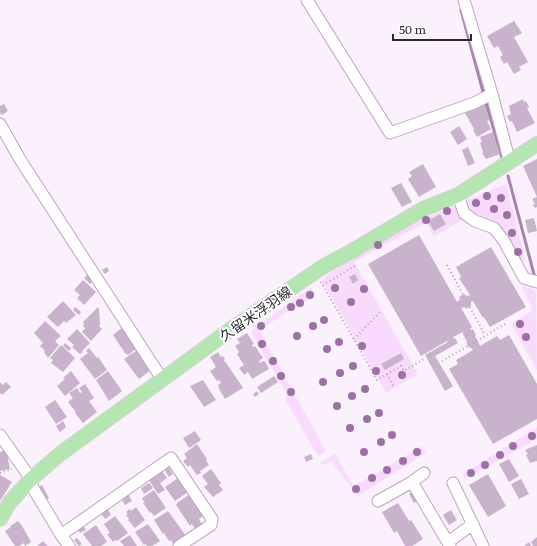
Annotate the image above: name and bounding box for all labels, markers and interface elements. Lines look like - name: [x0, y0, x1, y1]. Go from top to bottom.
- scale bar: [393, 16, 471, 42]
- text: 50 m: [399, 20, 426, 38]
- street label: 久留米浮羽線: [215, 281, 295, 345]

